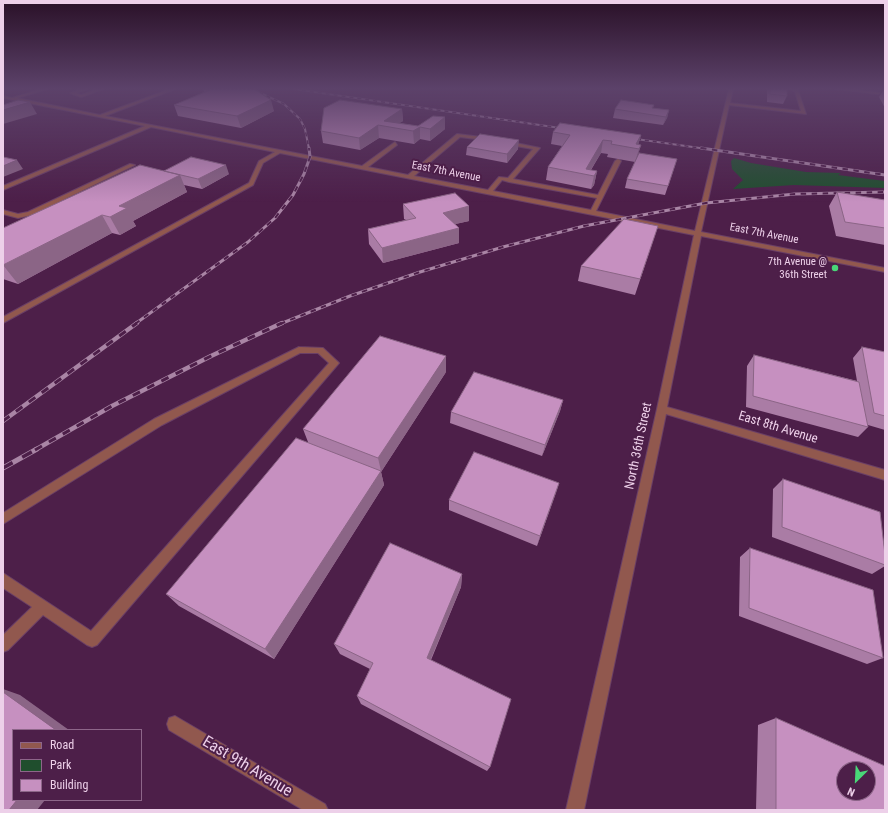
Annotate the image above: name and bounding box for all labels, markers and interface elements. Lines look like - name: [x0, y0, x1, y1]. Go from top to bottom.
- street label: East 7th Avenue: [411, 159, 481, 185]
- street label: East 7th Avenue: [729, 221, 799, 247]
- place label: 7th Avenue @ 36th Street: [768, 255, 827, 281]
- marker: 7th Avenue @ 36th Street: [830, 263, 840, 273]
- street label: North 36th Street: [622, 401, 656, 491]
- street label: East 8th Avenue: [736, 408, 820, 448]
- legend: [12, 729, 142, 801]
- street label: East 9th Avenue: [199, 733, 295, 801]
- text: Road: [50, 738, 74, 752]
- text: Park: [50, 758, 71, 772]
- north arrow: [836, 761, 876, 801]
- text: Building: [50, 778, 88, 792]
- text: N: [846, 784, 857, 799]

